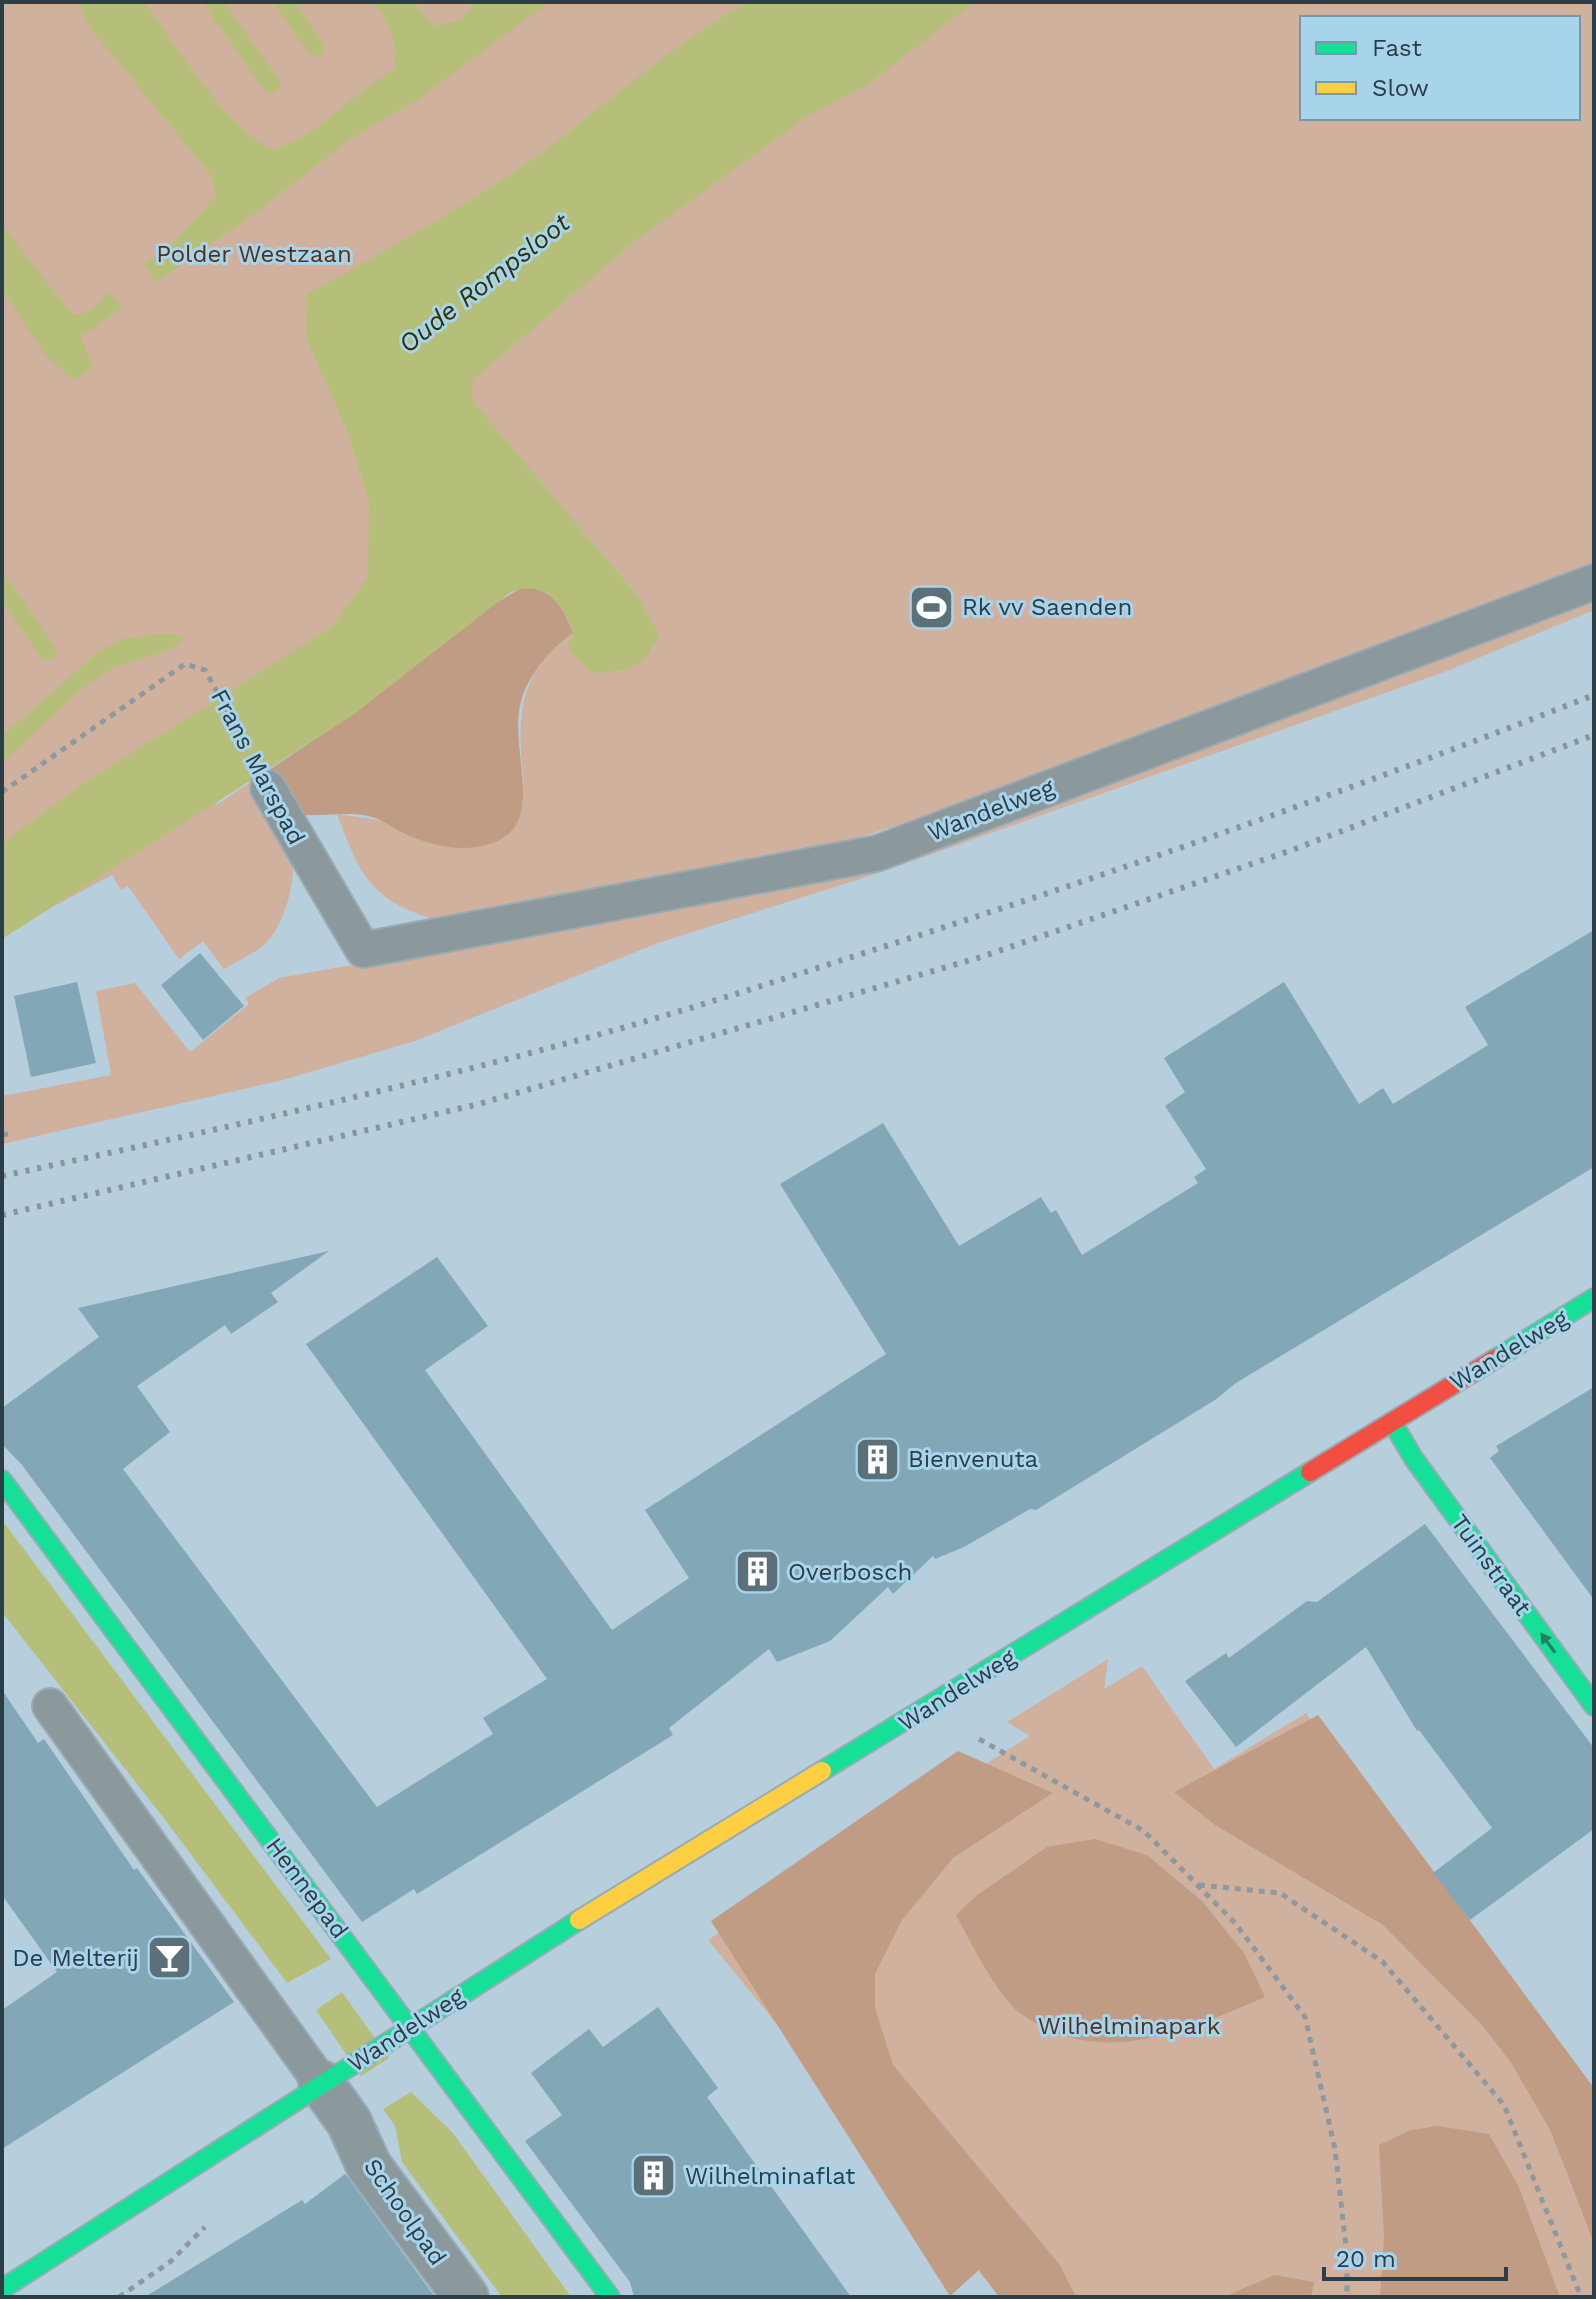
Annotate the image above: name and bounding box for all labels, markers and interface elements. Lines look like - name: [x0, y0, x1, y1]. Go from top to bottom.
- legend: [1300, 16, 1580, 120]
- text: Fast: [1372, 34, 1422, 62]
- text: Slow: [1372, 74, 1429, 102]
- water label: Oude Rompsloot: [393, 207, 576, 359]
- park label: Polder Westzaan: [156, 240, 352, 268]
- sports icon: Rk vv Saenden: [907, 583, 955, 631]
- place label: Rk vv Saenden: [962, 593, 1132, 621]
- street label: Frans Marspad: [205, 685, 311, 849]
- street label: Wandelweg: [924, 773, 1058, 847]
- street label: Wandelweg: [1445, 1304, 1573, 1396]
- building icon: Bienvenuta: [853, 1435, 901, 1483]
- place label: Bienvenuta: [908, 1445, 1038, 1473]
- street label: Tuinstraat: [1445, 1509, 1537, 1621]
- building icon: Overbosch: [733, 1548, 781, 1596]
- place label: Overbosch: [788, 1558, 912, 1586]
- one-way arrow: [1541, 1632, 1556, 1653]
- street label: Wandelweg: [893, 1643, 1021, 1737]
- street label: Hennepad: [260, 1832, 354, 1944]
- bar icon: De Melterij: [146, 1934, 194, 1982]
- place label: De Melterij: [12, 1944, 139, 1972]
- street label: Wandelweg: [343, 1982, 469, 2078]
- park label: Wilhelminapark: [1038, 2012, 1221, 2040]
- building icon: Wilhelminaflat: [630, 2152, 678, 2200]
- street label: Schoolpad: [358, 2153, 452, 2271]
- place label: Wilhelminaflat: [685, 2162, 855, 2190]
- scale bar: [1324, 2231, 1506, 2281]
- text: 20 m: [1336, 2245, 1396, 2273]

